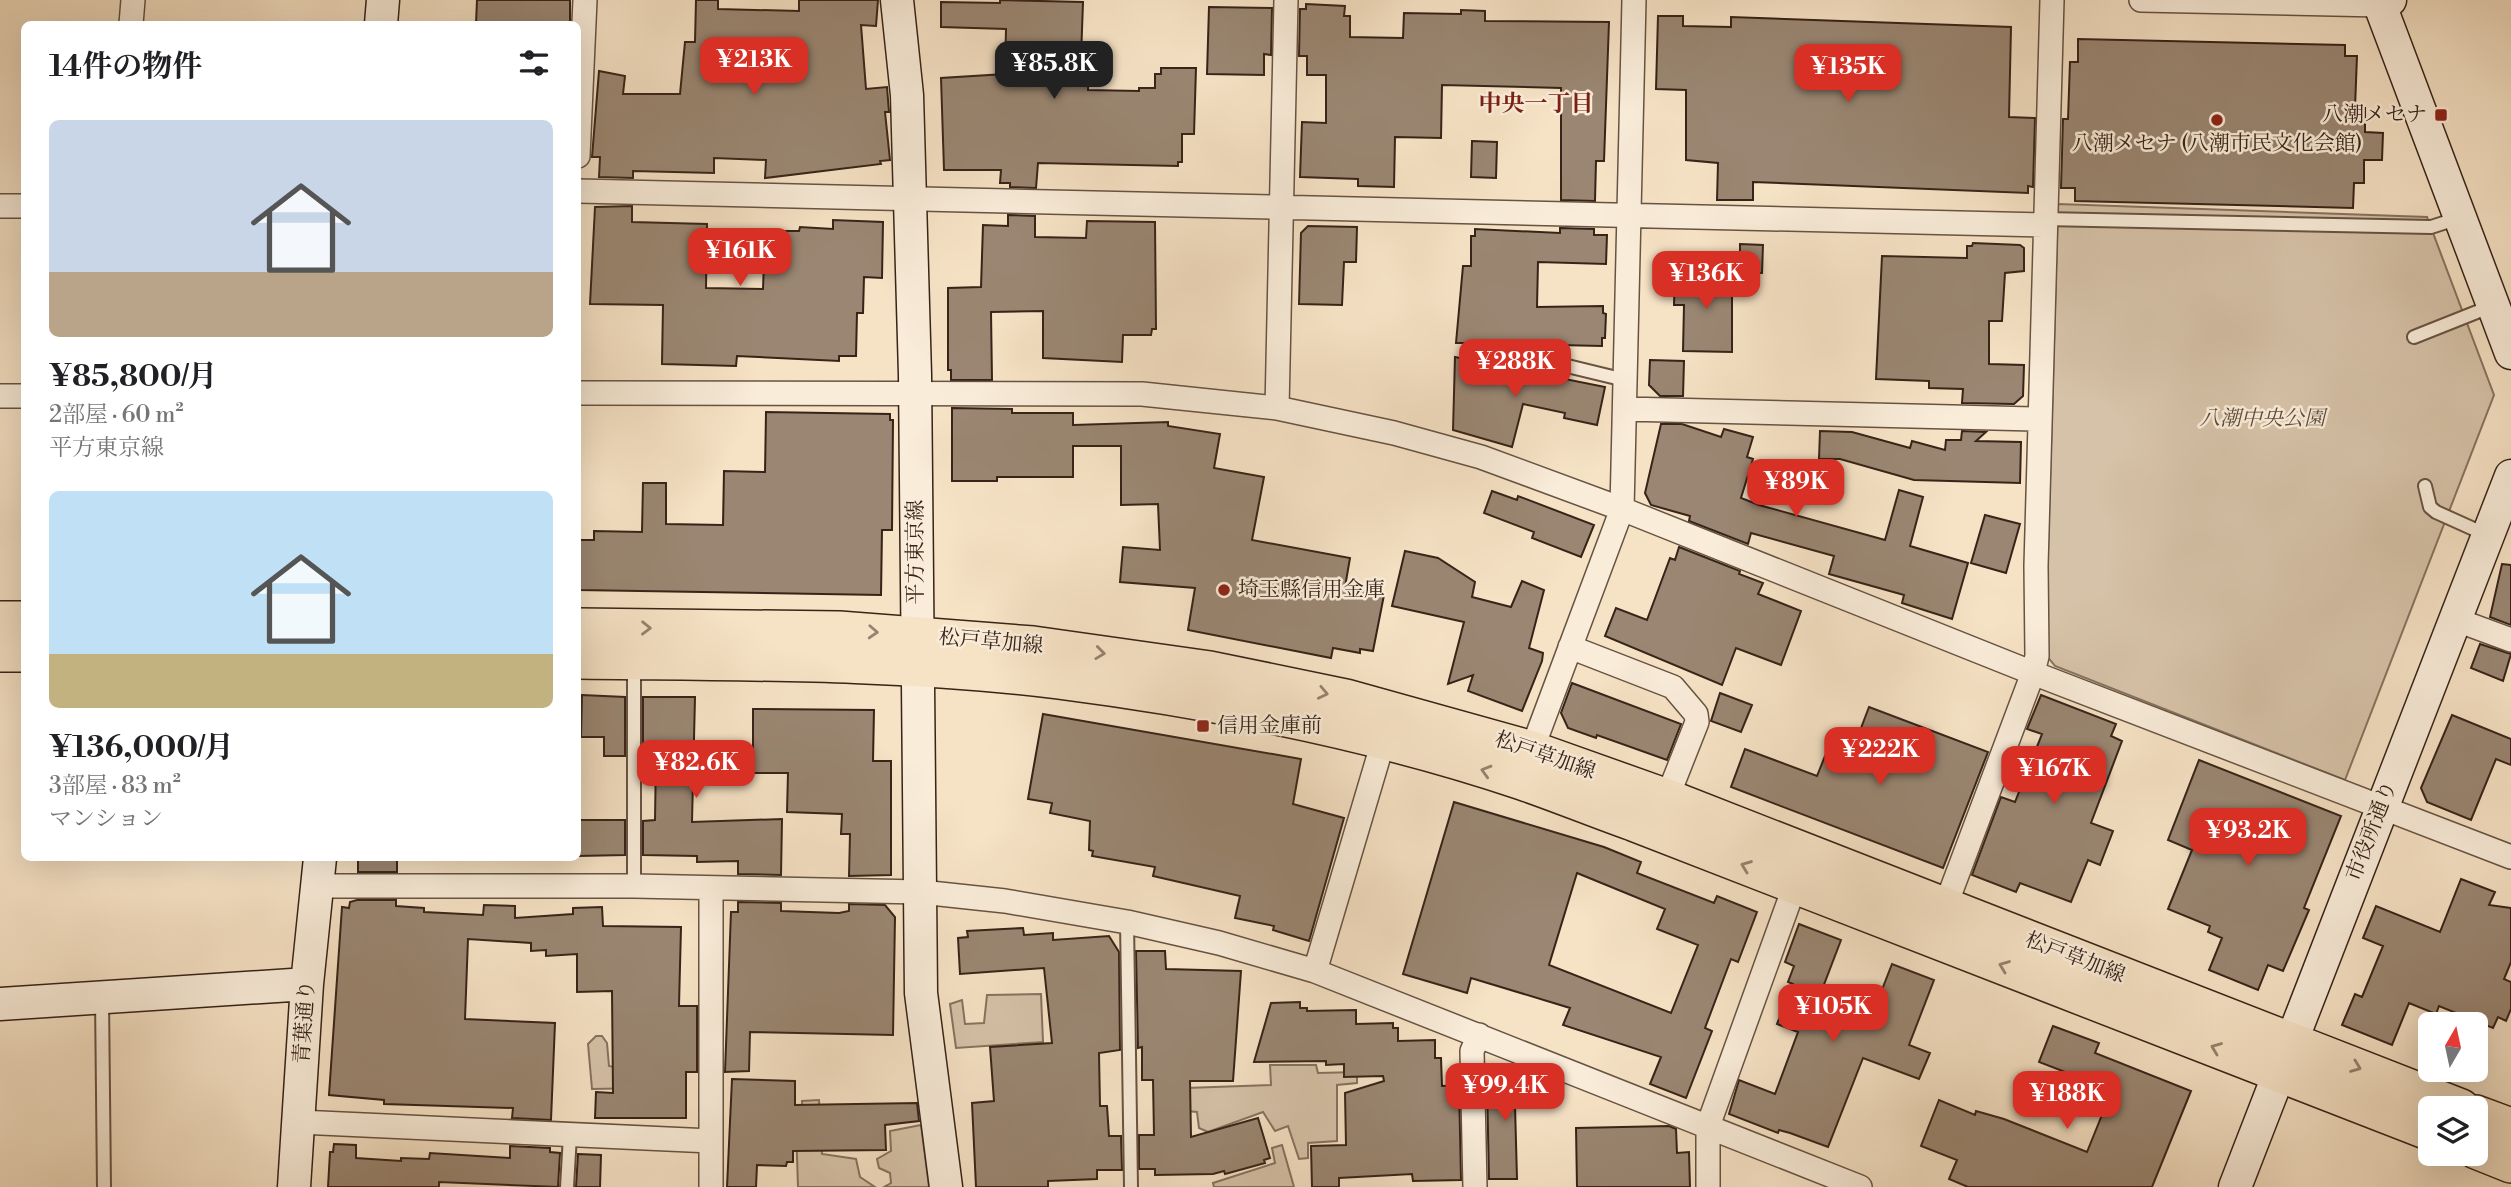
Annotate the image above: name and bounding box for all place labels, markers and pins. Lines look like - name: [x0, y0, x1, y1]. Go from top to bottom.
- pin: ¥213K: [705, 38, 803, 97]
- pin: ¥85.8K: [997, 42, 1111, 101]
- pin: ¥135K: [1799, 44, 1897, 104]
- place label: 八潮メセナ: [2322, 102, 2427, 128]
- marker: 八潮メセナ: [2433, 107, 2449, 123]
- marker: 八潮メセナ (八潮市民文化会館): [2209, 112, 2225, 128]
- place label: 八潮メセナ (八潮市民文化会館): [2072, 131, 2362, 157]
- pin: ¥161K: [691, 229, 789, 288]
- pin: ¥136K: [1657, 252, 1755, 311]
- pin: ¥288K: [1466, 340, 1564, 399]
- pin: ¥89K: [1755, 460, 1837, 519]
- place label: 埼玉縣信用金庫: [1238, 577, 1385, 603]
- marker: 埼玉縣信用金庫: [1216, 582, 1232, 598]
- place label: 信用金庫前: [1217, 713, 1322, 739]
- marker: 信用金庫前: [1195, 718, 1211, 734]
- pin: ¥222K: [1831, 728, 1929, 787]
- pin: ¥82.6K: [639, 740, 753, 800]
- pin: ¥167K: [2005, 746, 2103, 806]
- pin: ¥93.2K: [2191, 808, 2305, 868]
- pin: ¥105K: [1784, 984, 1882, 1044]
- pin: ¥99.4K: [1448, 1064, 1562, 1123]
- pin: ¥188K: [2018, 1072, 2116, 1131]

